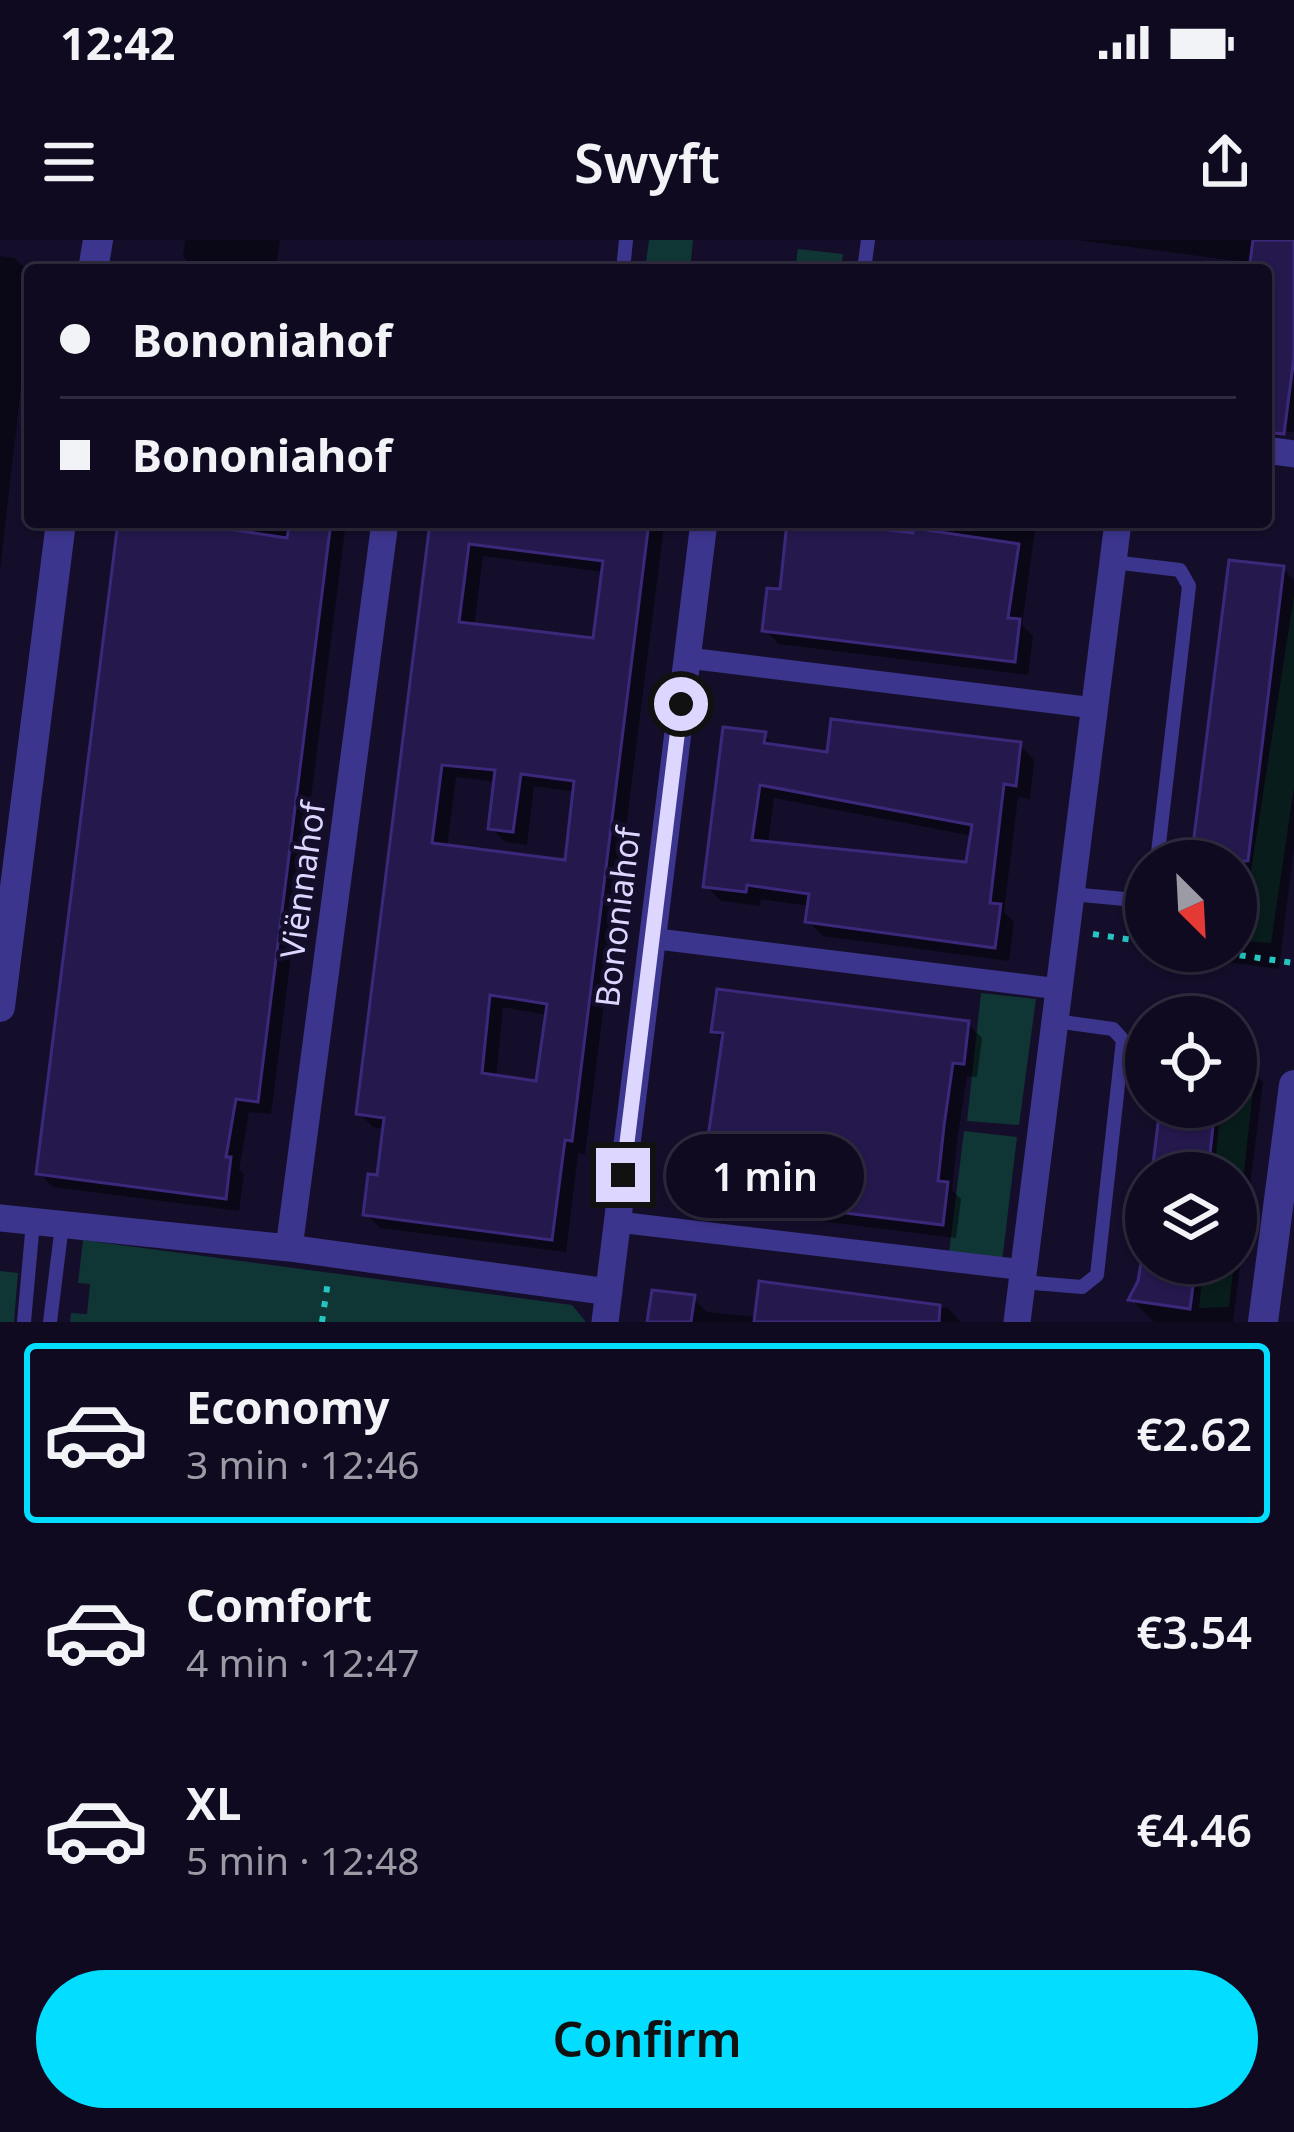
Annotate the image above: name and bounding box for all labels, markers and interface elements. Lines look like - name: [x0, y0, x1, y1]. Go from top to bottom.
- text: 12:42: [60, 12, 176, 73]
- text: Swyft: [574, 125, 720, 199]
- icon: menu: [36, 129, 102, 195]
- icon: share: [1192, 129, 1258, 195]
- text: Bononiahof: [132, 309, 392, 370]
- text: Bononiahof: [132, 424, 392, 485]
- route start: [654, 677, 708, 731]
- street label: Viënnahof: [269, 797, 335, 961]
- street label: Bononiahof: [584, 823, 651, 1010]
- north arrow: [1125, 840, 1257, 972]
- map controls: [1125, 840, 1257, 1284]
- button: locate: [1125, 996, 1257, 1128]
- callout: 1 min: [665, 1133, 863, 1217]
- route end: [596, 1148, 650, 1202]
- text: 1 min: [712, 1149, 818, 1202]
- button: layers: [1125, 1152, 1257, 1284]
- text: Economy: [186, 1376, 390, 1437]
- icon: car: [42, 1379, 150, 1487]
- text: €2.62: [1137, 1403, 1252, 1464]
- text: 3 min · 12:46: [186, 1437, 420, 1490]
- text: Comfort: [186, 1574, 372, 1635]
- icon: car: [42, 1577, 150, 1685]
- text: €3.54: [1137, 1601, 1252, 1662]
- text: 4 min · 12:47: [186, 1635, 420, 1688]
- text: XL: [186, 1772, 241, 1833]
- icon: car: [42, 1775, 150, 1883]
- text: €4.46: [1137, 1799, 1252, 1860]
- text: 5 min · 12:48: [186, 1833, 420, 1886]
- button: Confirm: [36, 1970, 1258, 2108]

